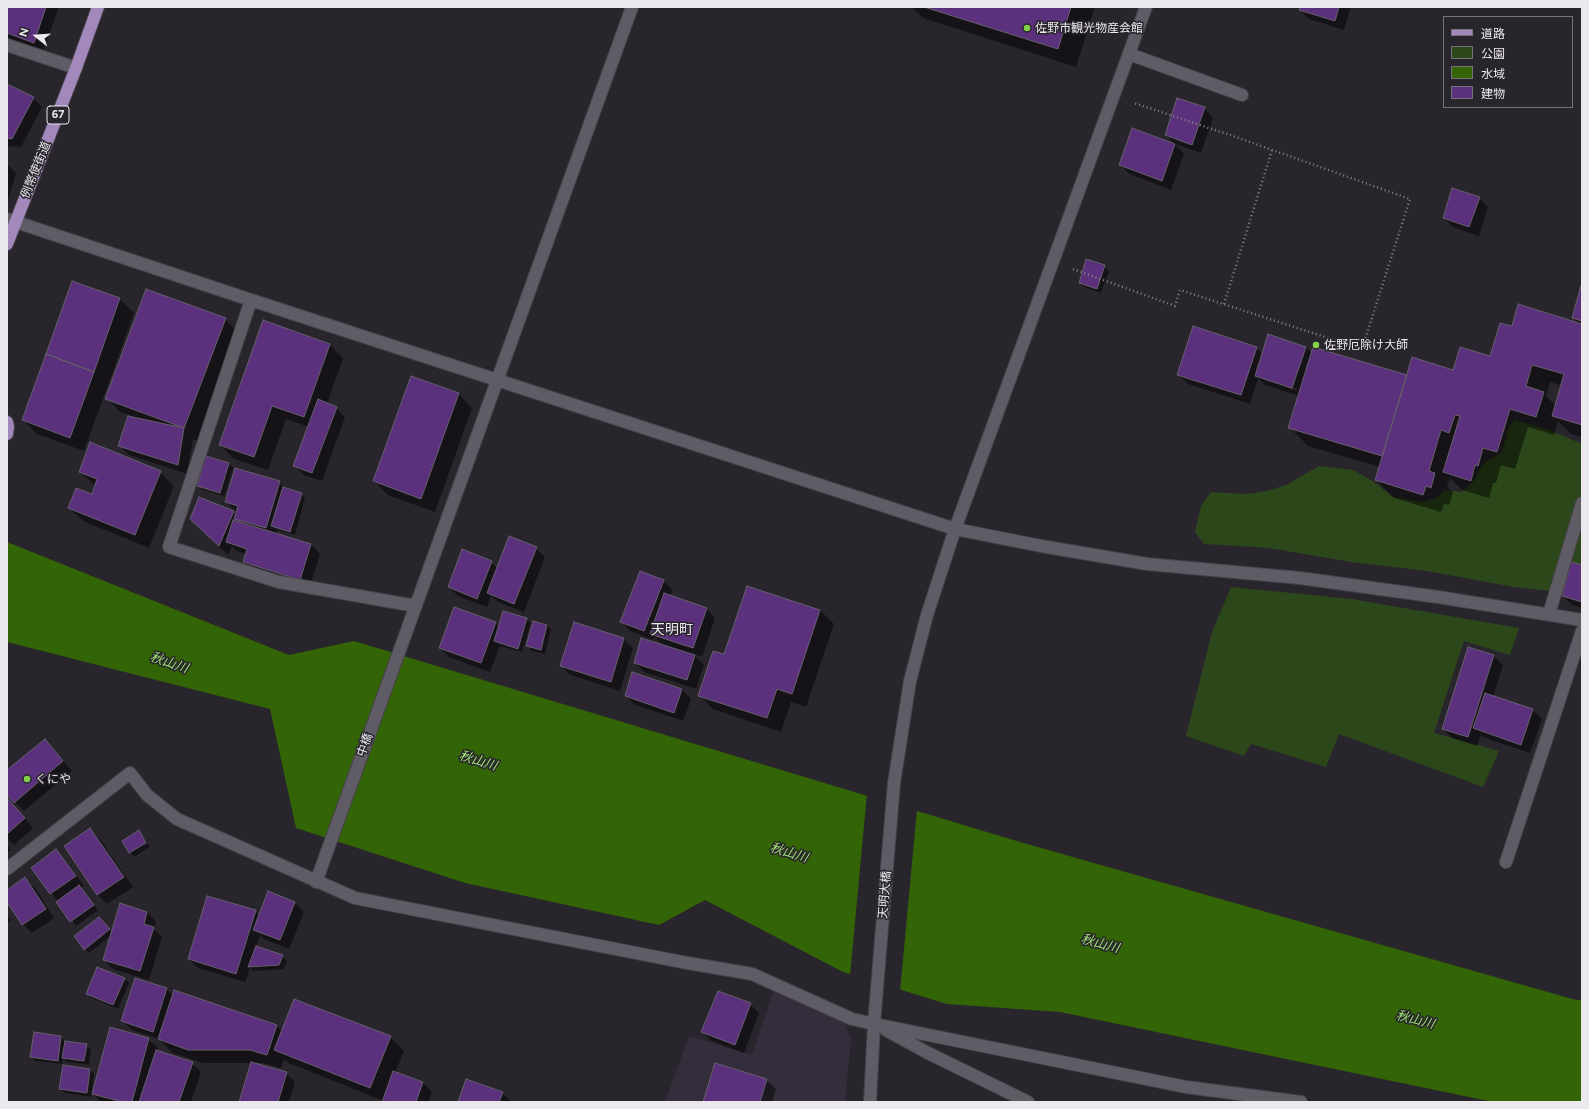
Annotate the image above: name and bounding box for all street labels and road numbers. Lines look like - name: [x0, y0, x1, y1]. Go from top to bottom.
- road number: 67: [47, 106, 69, 124]
- street label: 例幣使街道: [18, 139, 54, 201]
- street label: 中橋: [354, 731, 376, 759]
- street label: 天明大橋: [876, 870, 894, 920]

